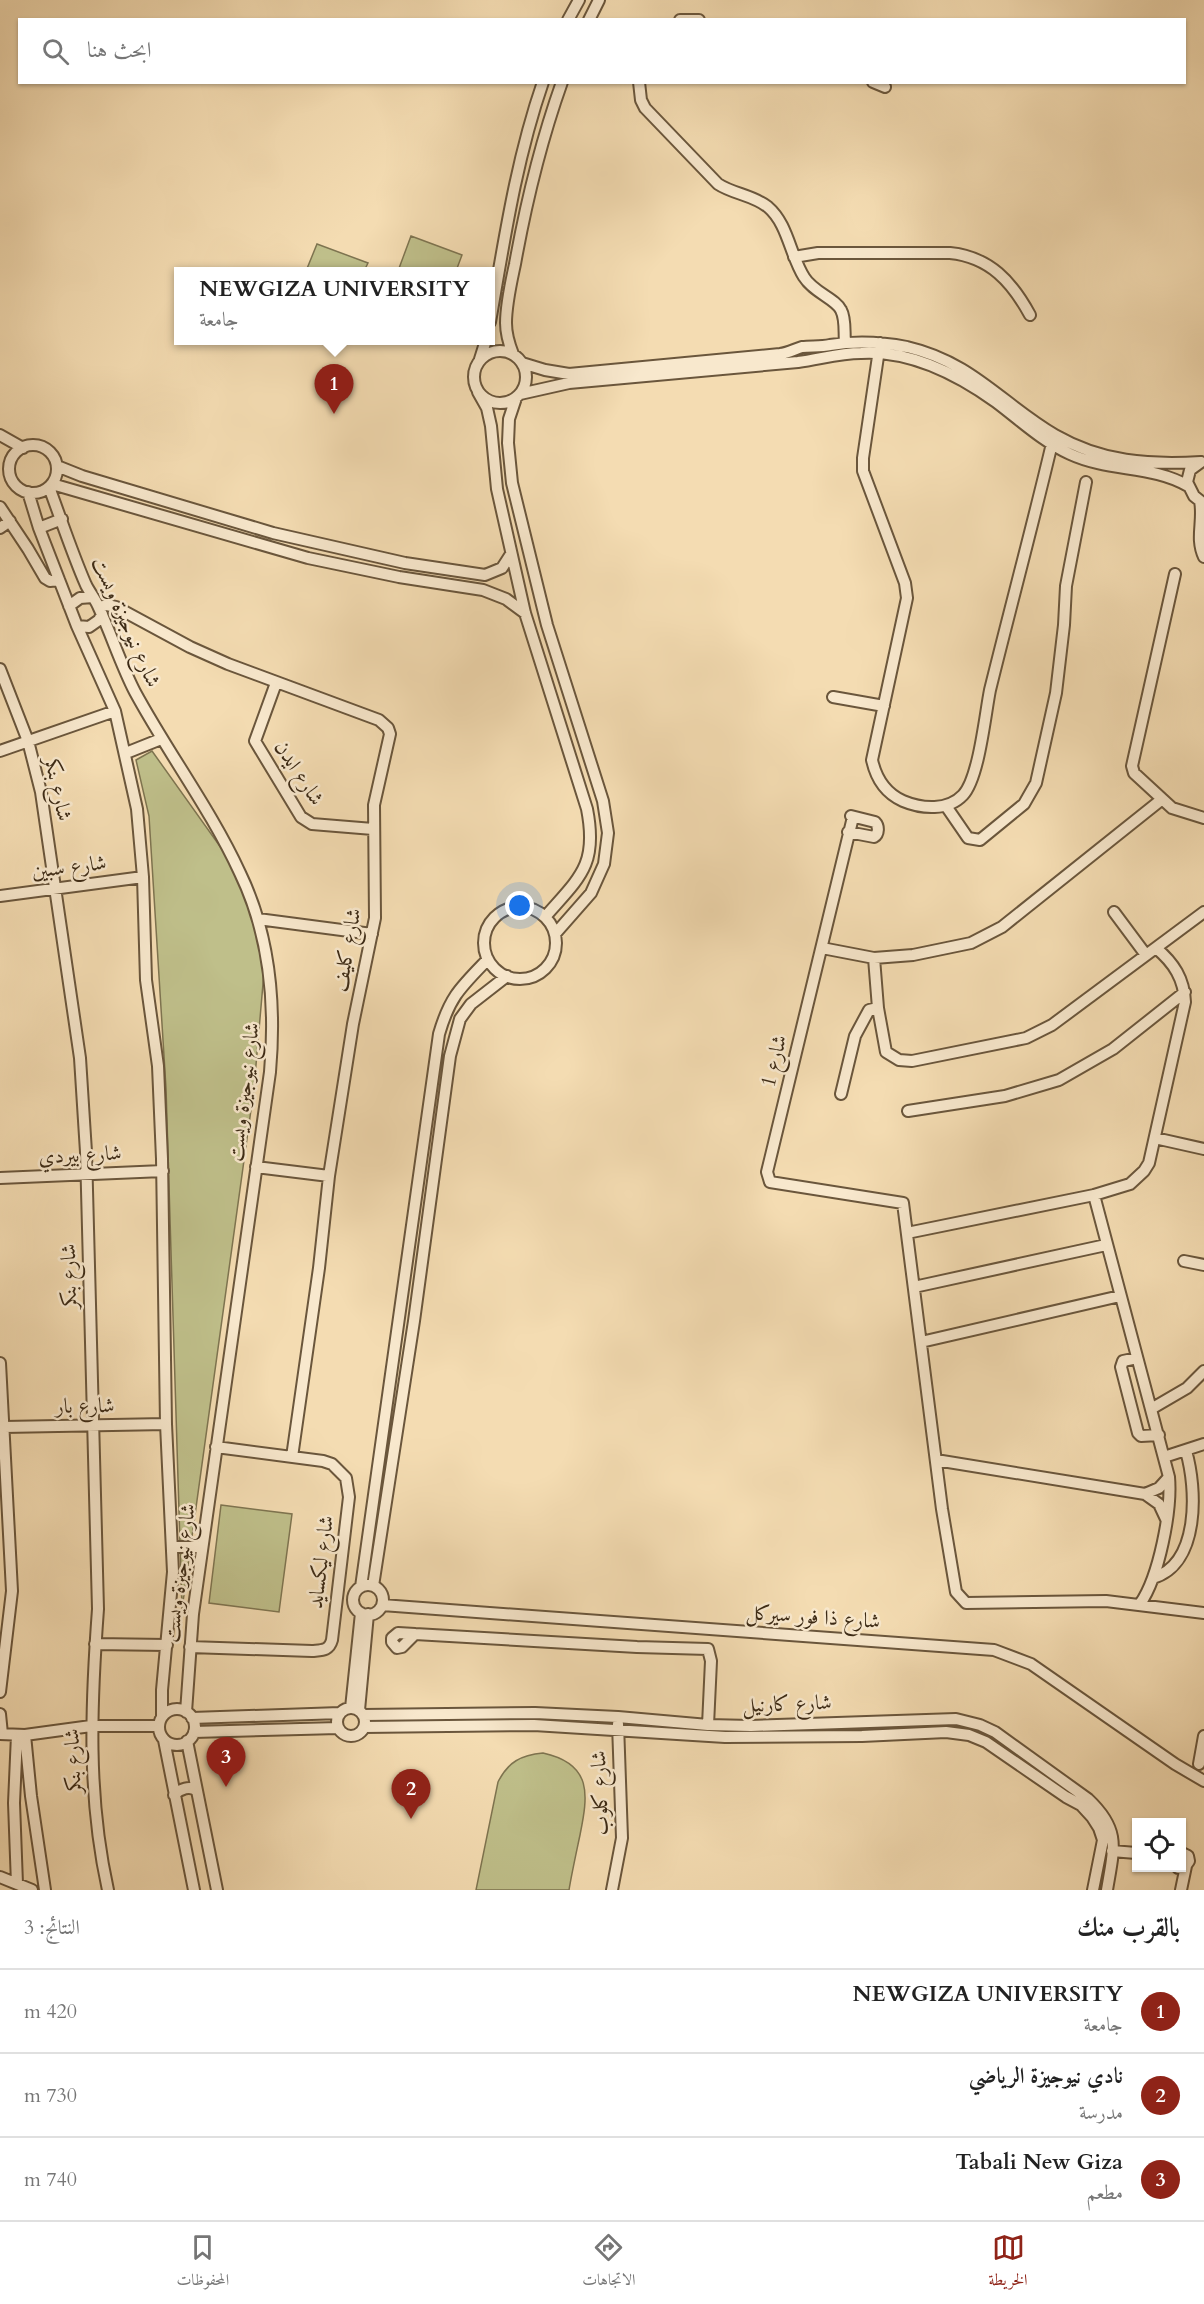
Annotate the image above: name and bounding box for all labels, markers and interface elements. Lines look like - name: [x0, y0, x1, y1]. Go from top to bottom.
- search box: [18, 18, 1186, 84]
- icon: search: [39, 35, 72, 68]
- text: ابحث هنا: [87, 35, 152, 65]
- popup: [174, 267, 495, 345]
- text: NEWGIZA UNIVERSITY: [199, 274, 470, 304]
- text: جامعة: [199, 306, 239, 333]
- pin: 1: [314, 364, 354, 414]
- street label: شارع نيوجيزة ويست: [82, 552, 168, 693]
- street label: شارع ايدن: [265, 735, 331, 813]
- street label: شارع بنكر: [34, 752, 79, 824]
- street label: شارع سبين: [30, 848, 108, 889]
- your location: [505, 891, 534, 920]
- street label: شارع كليف: [325, 906, 372, 995]
- street label: شارع نيوجيزة ويست: [221, 1021, 270, 1164]
- street label: شارع 1: [754, 1032, 797, 1091]
- street label: شارع بيردي: [38, 1138, 122, 1175]
- street label: شارع بنكر: [54, 1243, 87, 1311]
- street label: شارع بار: [53, 1391, 115, 1424]
- street label: شارع نيوجيزة ويست: [157, 1502, 206, 1645]
- street label: شارع ليكسايد: [301, 1514, 344, 1611]
- street label: شارع ذا فور سيركل: [745, 1598, 881, 1639]
- street label: شارع كارنيل: [742, 1688, 832, 1723]
- street label: شارع بنكر: [57, 1728, 92, 1796]
- pin: 3: [206, 1738, 246, 1787]
- street label: شارع كلوب: [584, 1750, 619, 1836]
- pin: 2: [392, 1770, 430, 1819]
- map controls: [1132, 1818, 1186, 1872]
- button: locate: [1132, 1818, 1186, 1872]
- text: بالقرب منك: [1077, 1910, 1180, 1945]
- text: النتائج: 3: [24, 1914, 80, 1941]
- text: NEWGIZA UNIVERSITY: [852, 1979, 1123, 2009]
- text: 420 m: [24, 1998, 77, 2025]
- text: 1: [1155, 1998, 1166, 2025]
- text: جامعة: [1084, 2011, 1123, 2038]
- text: نادي نيوجيزة الرياضي: [969, 2061, 1123, 2091]
- text: 730 m: [24, 2082, 77, 2109]
- text: 2: [1155, 2082, 1166, 2109]
- text: مدرسة: [1079, 2099, 1123, 2126]
- text: Tabali New Giza: [955, 2147, 1123, 2177]
- text: 740 m: [24, 2166, 77, 2193]
- text: 3: [1155, 2166, 1166, 2193]
- text: مطعم: [1086, 2179, 1123, 2206]
- tab: المحفوظات: [177, 2231, 229, 2295]
- tab: الاتجاهات: [582, 2231, 636, 2295]
- tab: الخريطة: [989, 2231, 1028, 2295]

